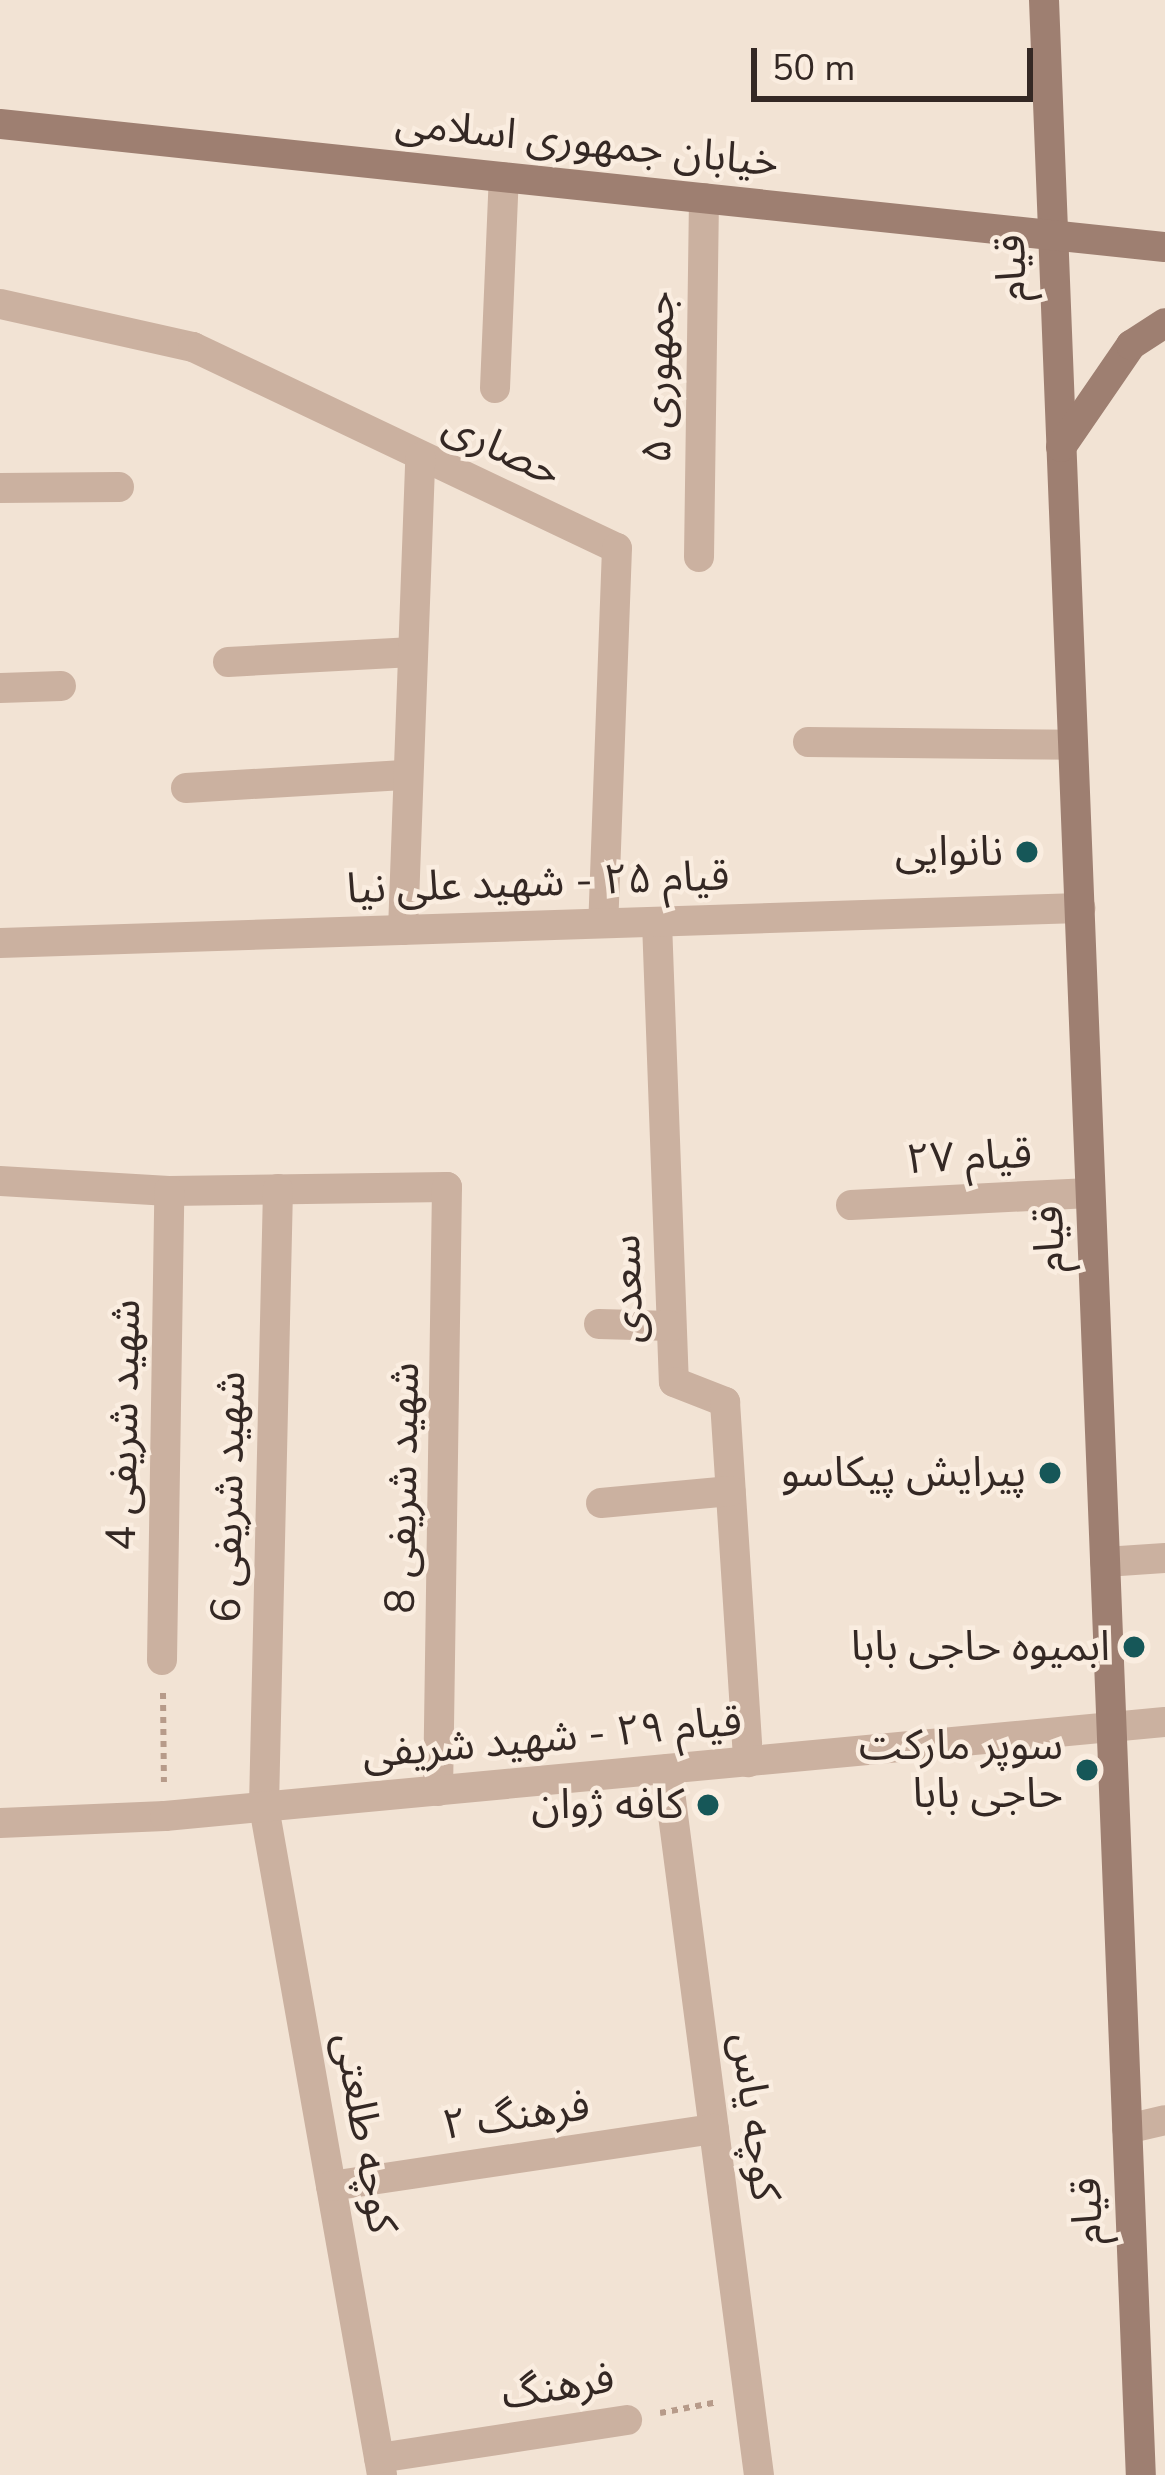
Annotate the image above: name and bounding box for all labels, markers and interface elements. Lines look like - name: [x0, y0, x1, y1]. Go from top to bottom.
- scale bar: [757, 24, 1039, 98]
- text: 50 m: [772, 44, 855, 93]
- street label: خیابان جمهوری اسلامی: [393, 98, 781, 188]
- street label: قیام: [986, 234, 1038, 302]
- street label: جمهوری ۵: [632, 290, 686, 464]
- street label: حصاری: [435, 400, 569, 498]
- place label: نانوایی: [895, 827, 1003, 877]
- marker: نانوایی: [1014, 839, 1040, 865]
- street label: قیام ۲۵ - شهید علی نیا: [346, 851, 730, 915]
- street label: قیام ۲۷: [905, 1129, 1033, 1185]
- street label: قیام: [1024, 1205, 1076, 1273]
- street label: سعدی: [601, 1234, 655, 1344]
- street label: شهید شریفی 4: [97, 1299, 151, 1551]
- street label: شهید شریفی 8: [376, 1362, 430, 1614]
- street label: شهید شریفی 6: [202, 1371, 256, 1623]
- place label: پیرایش پیکاسو: [781, 1448, 1026, 1498]
- marker: پیرایش پیکاسو: [1037, 1460, 1063, 1486]
- place label: ابمیوه حاجی بابا: [851, 1622, 1110, 1672]
- marker: ابمیوه حاجی بابا: [1121, 1634, 1147, 1660]
- street label: قیام ۲۹ - شهید شریفی: [360, 1696, 744, 1780]
- place label: سوپر مارکت حاجی بابا: [859, 1721, 1063, 1820]
- marker: سوپر مارکت حاجی بابا: [1074, 1757, 1100, 1783]
- place label: کافه ژوان: [532, 1780, 684, 1830]
- marker: کافه ژوان: [695, 1792, 721, 1818]
- street label: کوچه طلعتی: [323, 2029, 407, 2237]
- street label: کوچه یاس: [720, 2030, 790, 2204]
- street label: فرهنگ ۲: [439, 2081, 593, 2151]
- street label: قیام: [1062, 2177, 1114, 2245]
- street label: فرهنگ: [498, 2353, 618, 2421]

